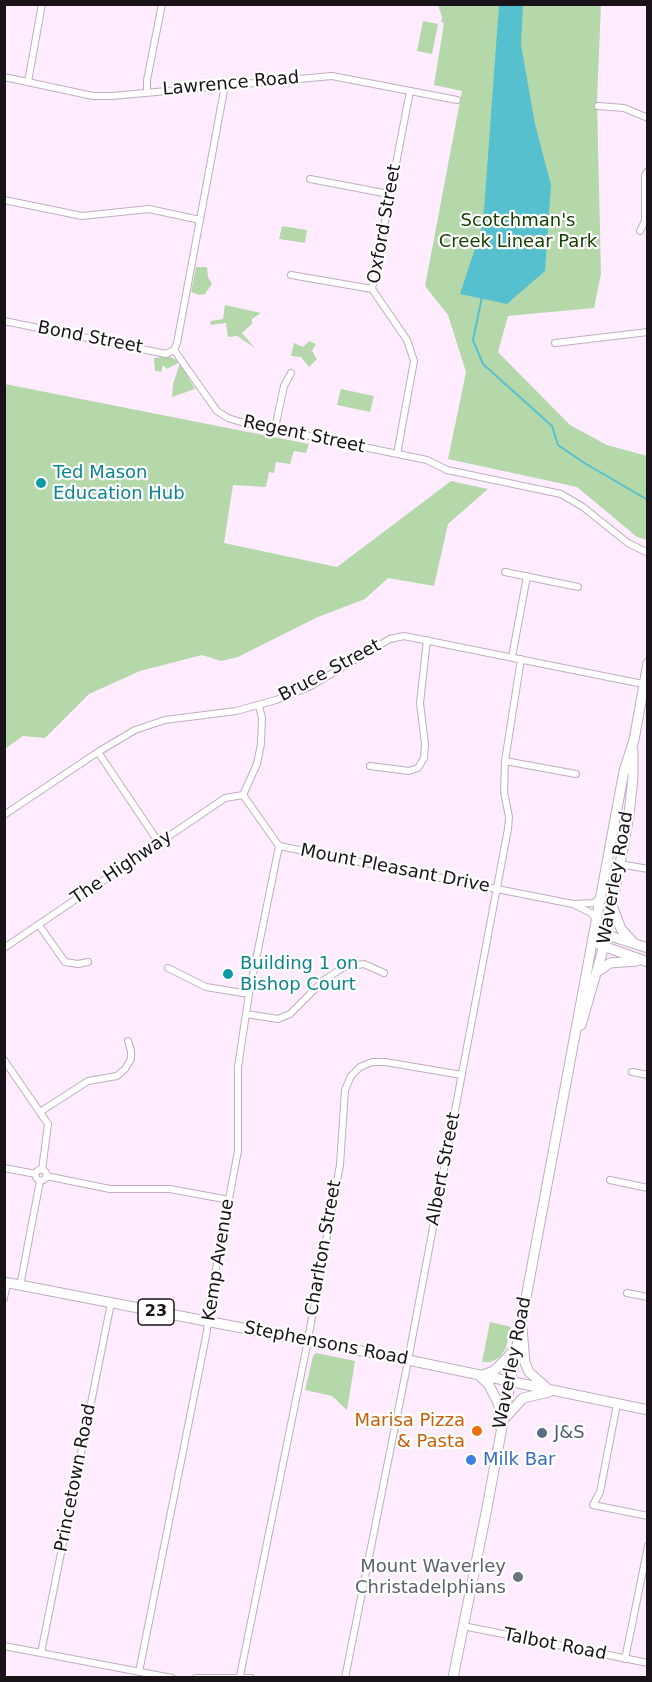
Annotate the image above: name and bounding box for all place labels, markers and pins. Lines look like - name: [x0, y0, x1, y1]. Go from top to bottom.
- place label: Ted Mason Education Hub: [53, 462, 185, 504]
- marker: Ted Mason Education Hub: [34, 476, 48, 490]
- place label: Building 1 on Bishop Court: [240, 953, 358, 996]
- marker: Building 1 on Bishop Court: [221, 967, 235, 981]
- place label: Marisa Pizza & Pasta: [355, 1410, 465, 1452]
- place label: J&S: [554, 1422, 585, 1444]
- marker: Marisa Pizza & Pasta: [470, 1424, 484, 1438]
- marker: J&S: [535, 1426, 549, 1440]
- place label: Milk Bar: [483, 1449, 555, 1471]
- marker: Milk Bar: [464, 1453, 478, 1467]
- place label: Mount Waverley Christadelphians: [355, 1556, 506, 1598]
- marker: Mount Waverley Christadelphians: [511, 1570, 525, 1584]

